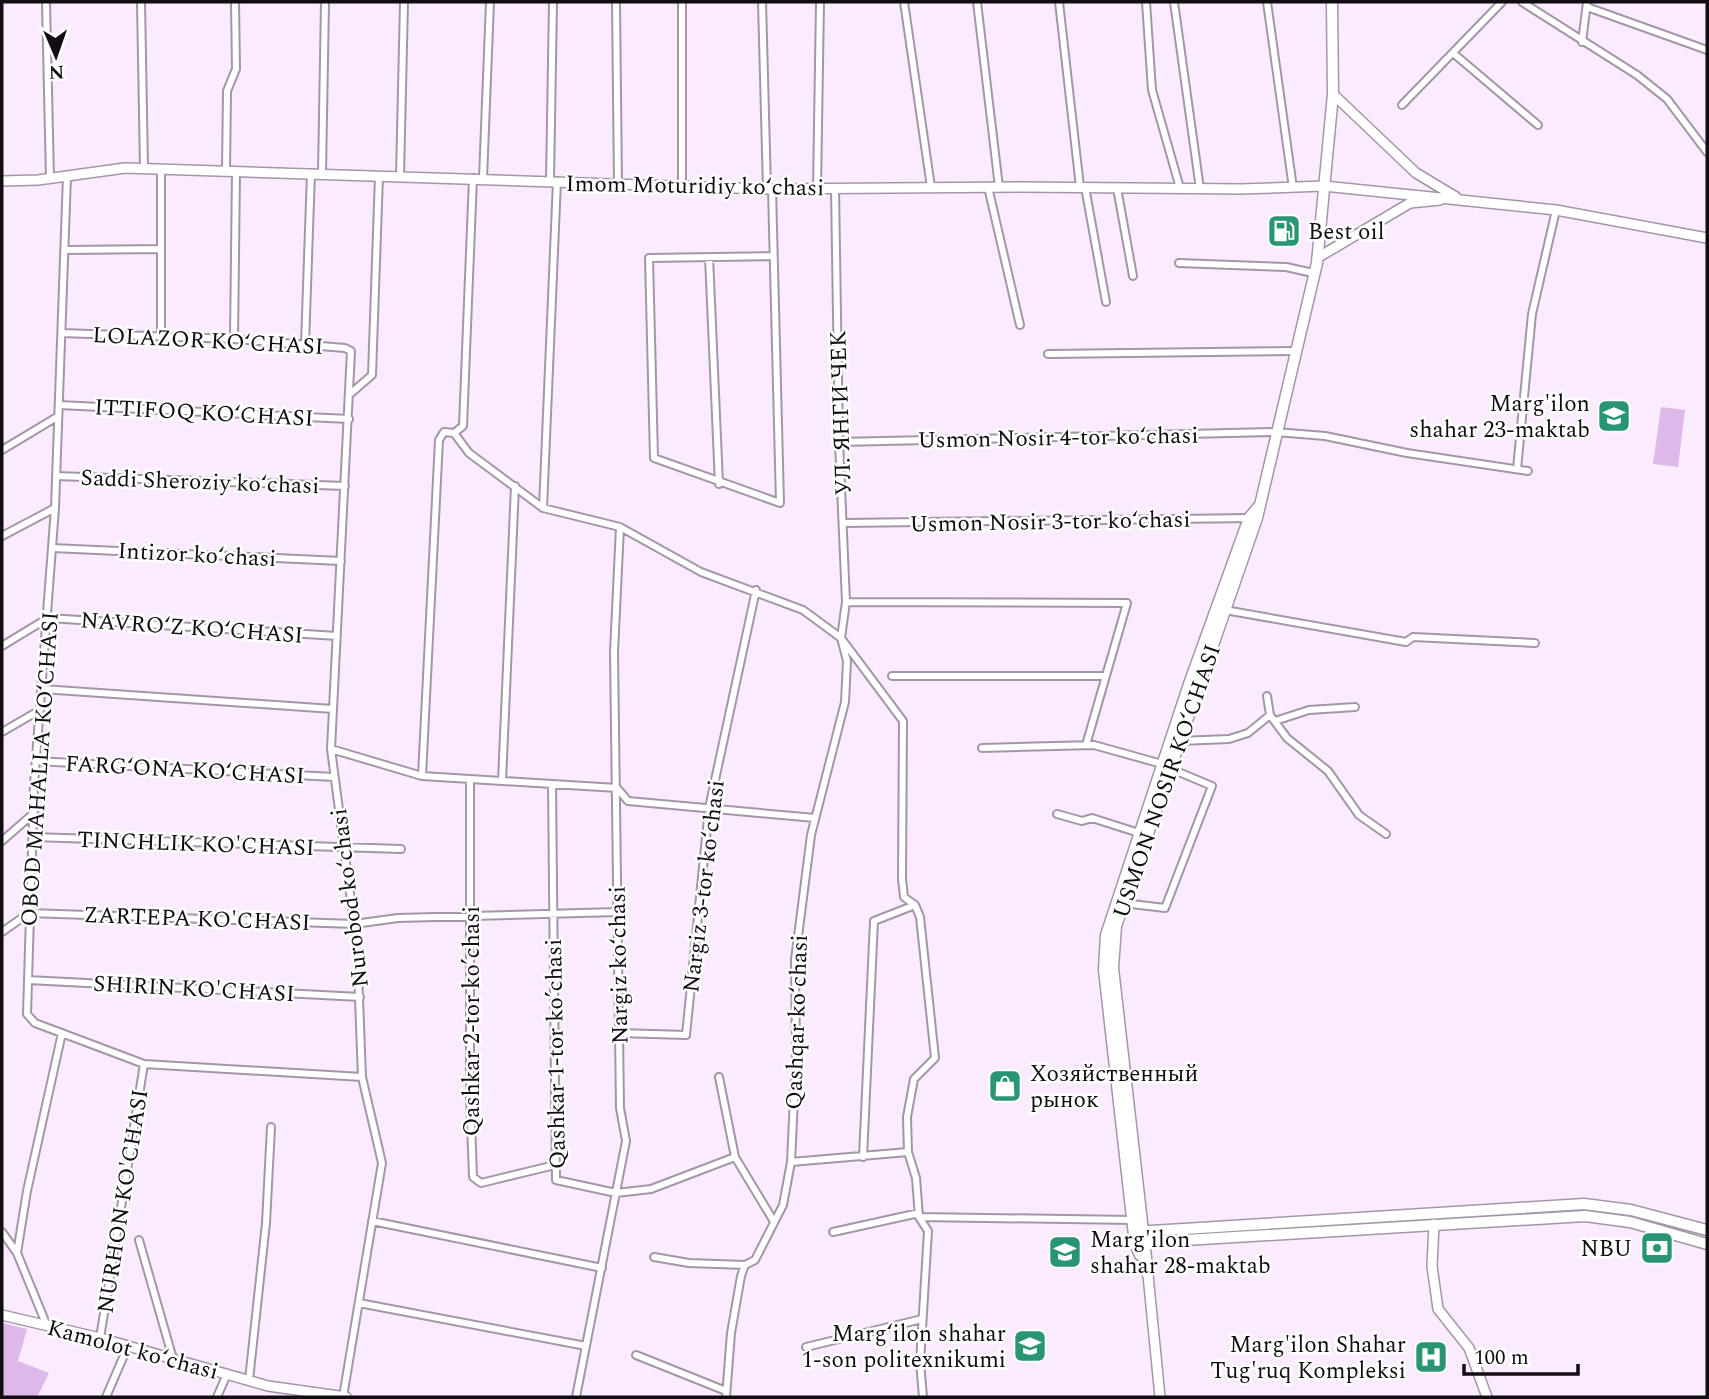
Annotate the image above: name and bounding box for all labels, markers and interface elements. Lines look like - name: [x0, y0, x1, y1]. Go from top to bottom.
- north arrow: [21, 21, 91, 91]
- text: N: [48, 57, 65, 86]
- street label: Imom Moturidiy koʻchasi: [565, 167, 825, 206]
- fuel station icon: Best oil: [1265, 212, 1303, 250]
- place label: Best oil: [1308, 215, 1384, 250]
- street label: LOLAZOR KO‘CHASI: [91, 318, 324, 365]
- street label: УЛ. ЯНГИ ЧЕК: [821, 329, 862, 496]
- place label: Marg'ilon shahar 23-maktab: [1409, 387, 1590, 448]
- street label: ITTIFOQ KO‘CHASI: [93, 390, 315, 437]
- school or university icon: Marg'ilon shahar 23-maktab: [1595, 397, 1633, 435]
- street label: Usmon Nosir 4-tor koʻchasi: [917, 419, 1199, 458]
- street label: Saddi Sheroziy koʻchasi: [80, 461, 320, 504]
- street label: Usmon Nosir 3-tor koʻchasi: [909, 503, 1191, 542]
- street label: Intizor koʻchasi: [117, 534, 277, 577]
- street label: NAVRO‘Z KO‘CHASI: [79, 603, 304, 654]
- street label: OBOD MAHALLA KO‘CHASI: [12, 610, 69, 928]
- street label: USMON NOSIR KO‘CHASI: [1104, 640, 1231, 923]
- street label: FARG‘ONA KO‘CHASI: [64, 747, 306, 794]
- street label: Nargiz 3-tor koʻchasi: [674, 778, 735, 994]
- street label: Nurobod koʻchasi: [322, 806, 379, 989]
- street label: TINCHLIK KO'CHASI: [77, 823, 315, 866]
- street label: Nargiz koʻchasi: [601, 886, 638, 1044]
- street label: ZARTEPA KO'CHASI: [83, 898, 311, 941]
- street label: Qashkar 2-tor koʼchasi: [455, 906, 490, 1136]
- street label: Qashqar koʻchasi: [777, 934, 818, 1110]
- street label: Qashkar 1-tor koʼchasi: [537, 938, 576, 1170]
- street label: SHIRIN KO'CHASI: [92, 967, 296, 1012]
- place label: Хозяйственный рынок: [1030, 1057, 1198, 1118]
- shop icon: Хозяйственный рынок: [986, 1067, 1024, 1105]
- street label: NURHON KO'CHASI: [88, 1087, 159, 1316]
- place label: Marg'ilon shahar 28-maktab: [1090, 1223, 1271, 1284]
- bank icon: NBU: [1638, 1229, 1676, 1267]
- place label: NBU: [1581, 1232, 1632, 1267]
- school or university icon: Marg'ilon shahar 28-maktab: [1046, 1233, 1084, 1271]
- street label: Kamolot koʻchasi: [43, 1311, 222, 1390]
- place label: Margʻilon shahar 1-son politexnikumi: [802, 1317, 1006, 1378]
- school or university icon: Margʻilon shahar 1-son politexnikumi: [1011, 1327, 1049, 1365]
- place label: Marg'ilon Shahar Tug'ruq Kompleksi: [1210, 1328, 1406, 1389]
- scale bar: [1464, 1332, 1578, 1376]
- hospital icon: Marg'ilon Shahar Tug'ruq Kompleksi: [1412, 1338, 1450, 1376]
- text: 100 m: [1474, 1342, 1529, 1374]

